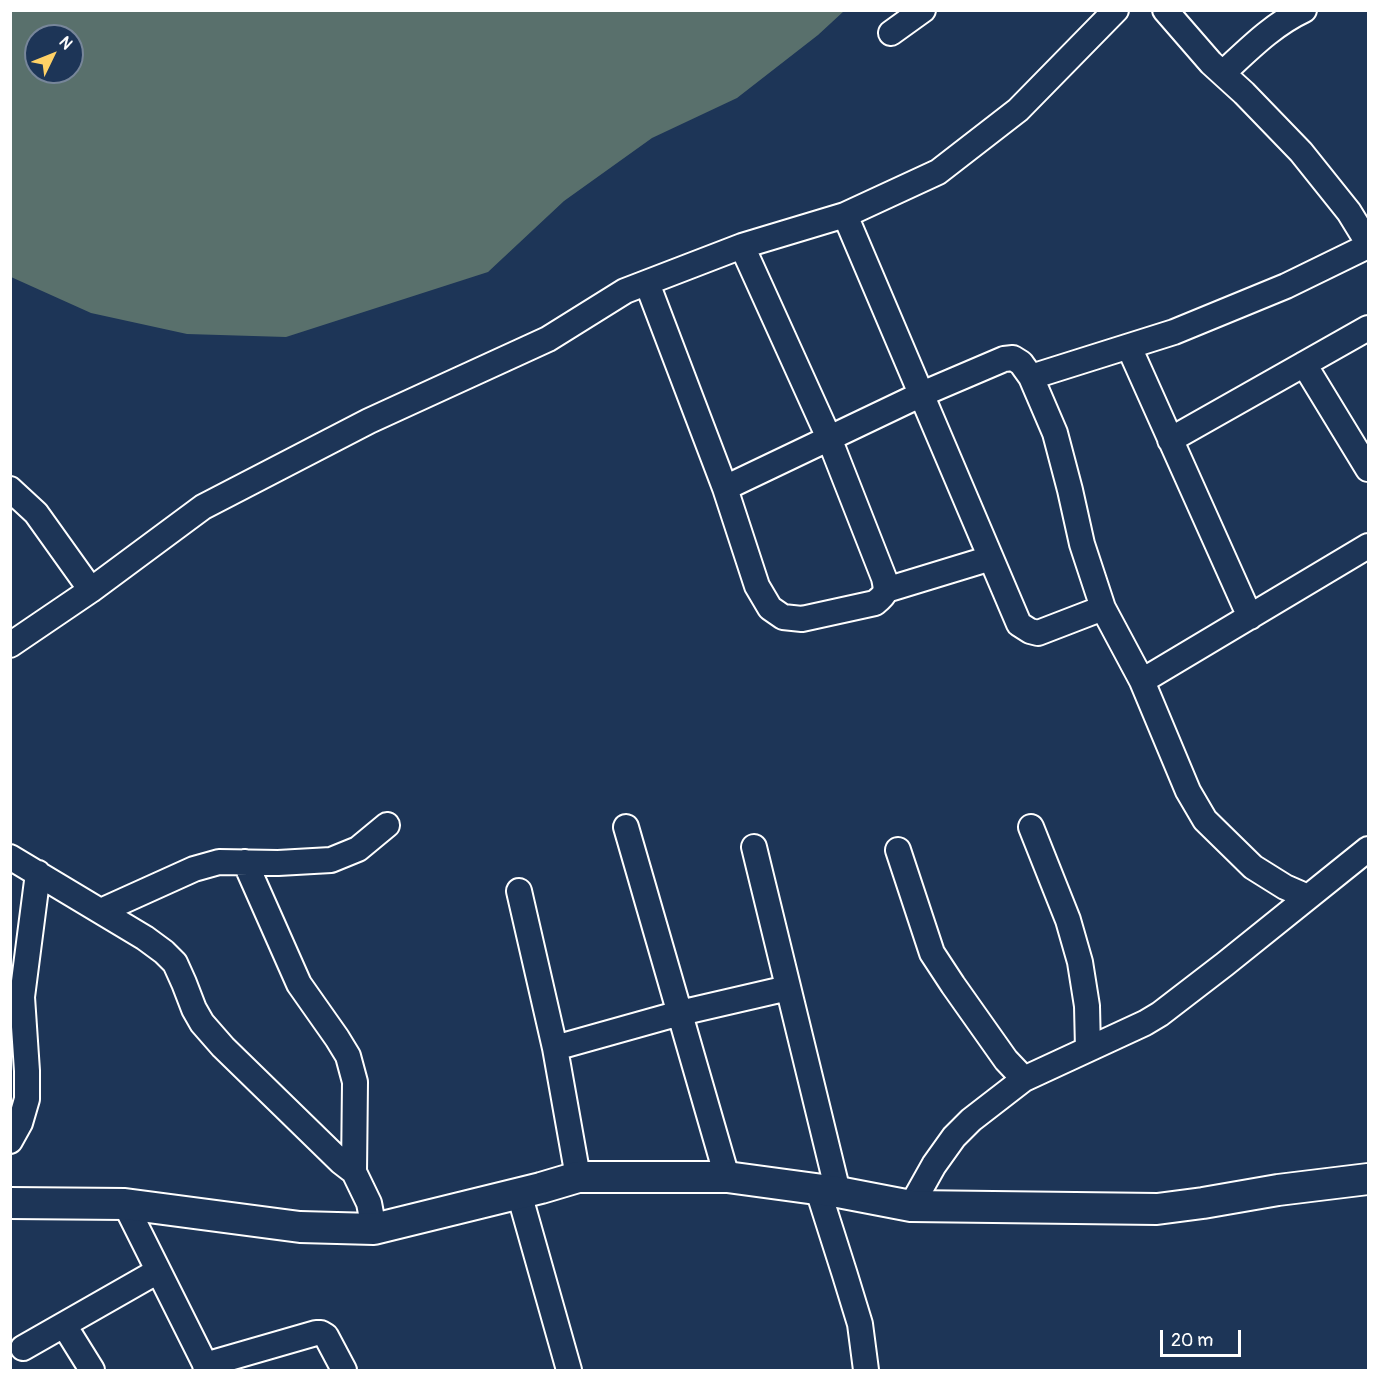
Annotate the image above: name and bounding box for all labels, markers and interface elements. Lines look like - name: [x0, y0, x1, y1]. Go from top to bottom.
- north arrow: [24, 24, 84, 84]
- text: N: [55, 32, 77, 54]
- scale bar: [1163, 1318, 1244, 1356]
- text: 20 m: [1171, 1329, 1213, 1352]

